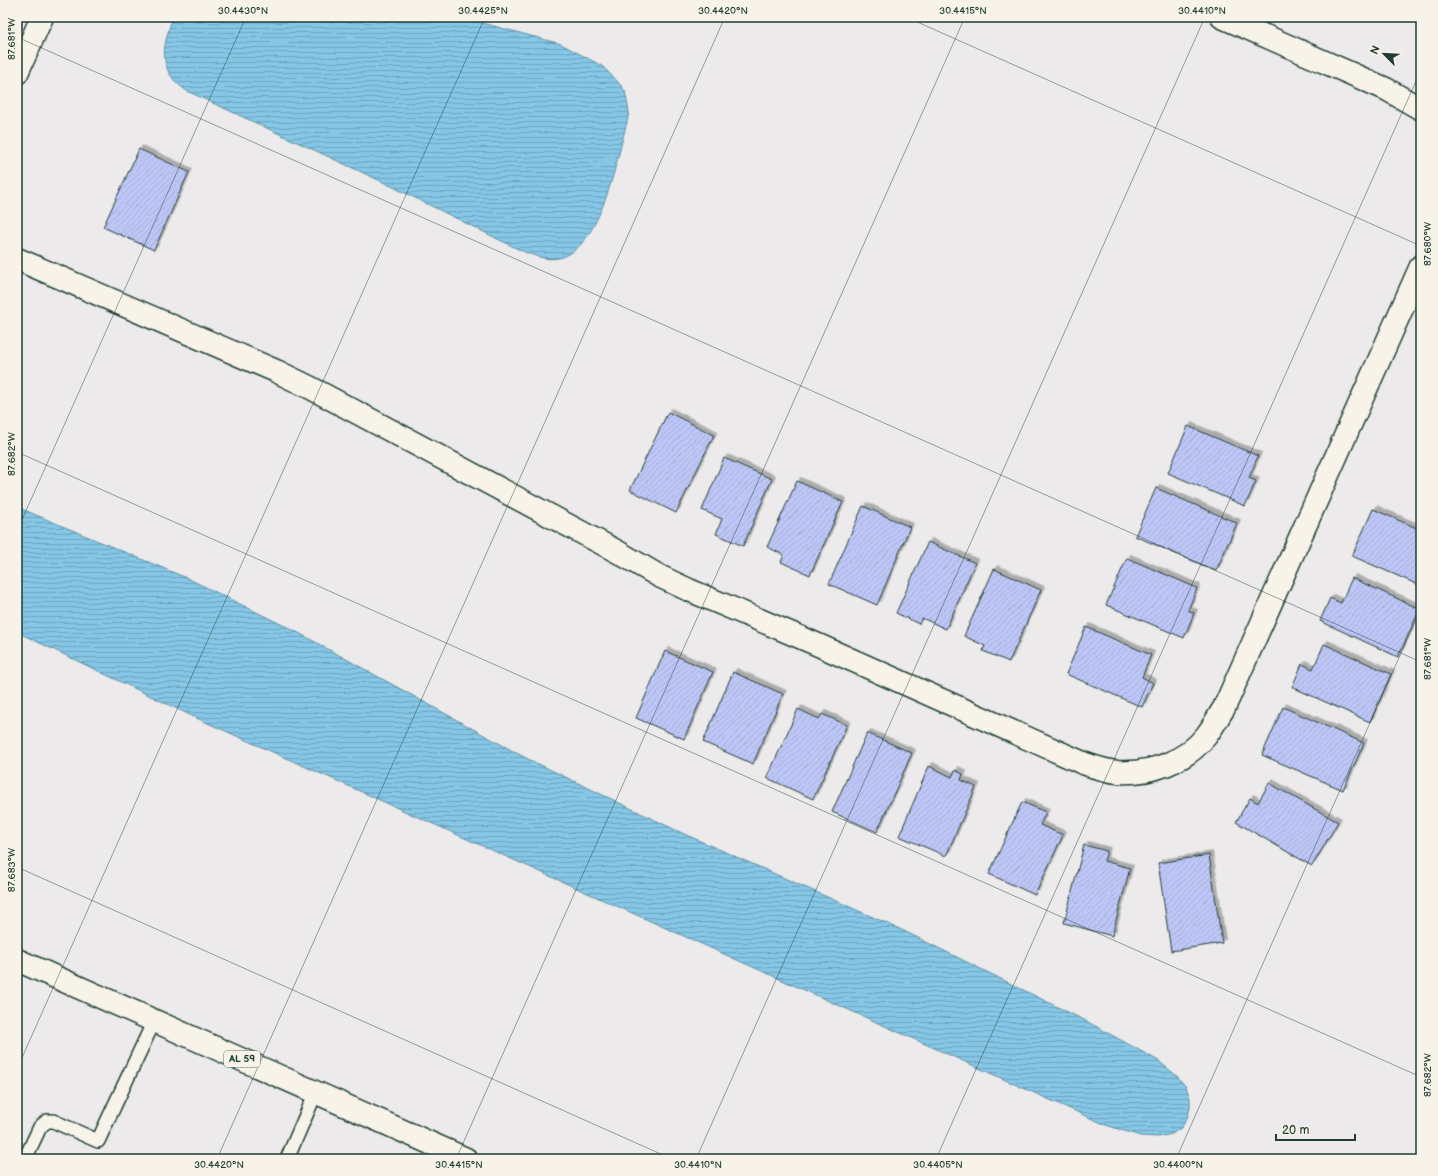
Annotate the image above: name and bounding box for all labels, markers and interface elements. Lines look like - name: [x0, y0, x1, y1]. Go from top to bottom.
- text: 30.4430°N: [218, 5, 268, 17]
- text: 30.4425°N: [458, 5, 508, 17]
- text: 30.4420°N: [698, 5, 748, 17]
- text: 30.4415°N: [939, 5, 987, 17]
- text: 30.4410°N: [1178, 5, 1226, 17]
- text: 87.681°W: [6, 18, 18, 60]
- north arrow: [1364, 34, 1404, 74]
- text: N: [1368, 44, 1383, 57]
- text: 87.680°W: [1422, 222, 1434, 266]
- text: 87.682°W: [6, 432, 18, 476]
- text: 87.681°W: [1422, 638, 1434, 680]
- text: 87.683°W: [6, 848, 18, 892]
- road number: AL 59: [224, 1051, 260, 1067]
- text: 87.682°W: [1422, 1053, 1434, 1097]
- scale bar: [1276, 1116, 1355, 1142]
- text: 20 m: [1282, 1123, 1309, 1138]
- text: 30.4420°N: [194, 1159, 244, 1171]
- text: 30.4415°N: [435, 1159, 483, 1171]
- text: 30.4410°N: [674, 1159, 722, 1171]
- text: 30.4405°N: [913, 1159, 963, 1171]
- text: 30.4400°N: [1153, 1159, 1203, 1171]

